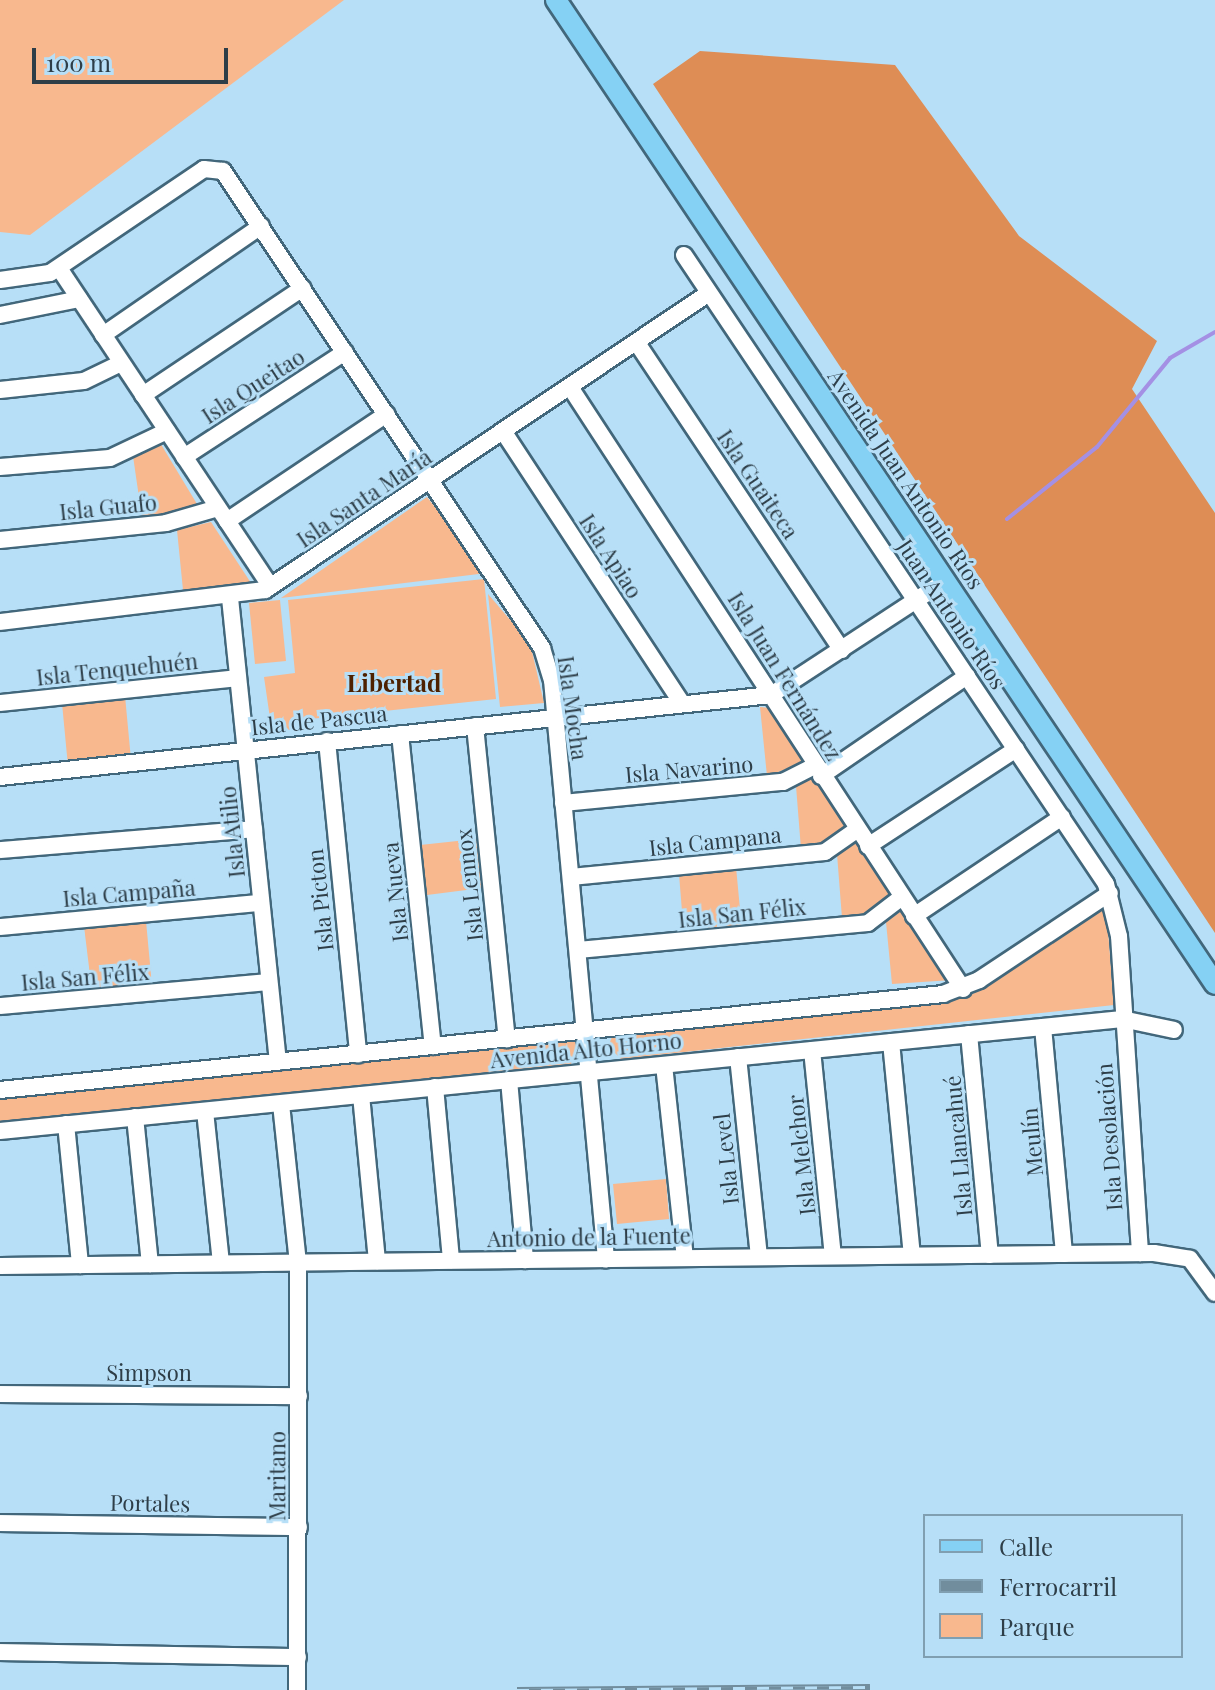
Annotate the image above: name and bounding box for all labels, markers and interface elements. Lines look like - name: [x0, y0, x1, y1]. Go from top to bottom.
- scale bar: [36, 32, 232, 82]
- text: 100 m: [46, 46, 111, 78]
- street label: Isla Queitao: [197, 343, 309, 429]
- street label: Avenida Juan Antonio Ríos: [822, 364, 990, 594]
- street label: Isla Guaiteca: [712, 424, 804, 544]
- street label: Isla Santa María: [291, 443, 437, 553]
- street label: Isla Guafo: [58, 489, 158, 525]
- street label: Isla Apiao: [574, 509, 648, 603]
- street label: Juan Antonio Ríos: [892, 534, 1012, 694]
- street label: Isla Juan Fernández: [722, 587, 848, 765]
- street label: Isla Tenquehuén: [34, 647, 200, 691]
- street label: Isla Mocha: [553, 654, 593, 762]
- district label: Libertad: [347, 669, 441, 697]
- street label: Isla de Pascua: [249, 700, 389, 740]
- street label: Isla Navarino: [624, 750, 754, 788]
- street label: Isla Atilio: [214, 784, 250, 880]
- street label: Isla Campana: [647, 821, 783, 861]
- street label: Isla Lennox: [450, 827, 488, 943]
- street label: Isla Nueva: [377, 841, 413, 943]
- street label: Isla Picton: [301, 847, 339, 953]
- street label: Isla Campaña: [61, 874, 197, 912]
- street label: Isla San Félix: [677, 893, 807, 933]
- street label: Isla San Félix: [20, 958, 150, 996]
- street label: Avenida Alto Horno: [489, 1027, 683, 1073]
- street label: Isla Desolación: [1091, 1062, 1127, 1212]
- street label: Isla Llancahué: [939, 1074, 977, 1218]
- street label: Isla Melchor: [782, 1093, 820, 1217]
- street label: Meulín: [1016, 1107, 1048, 1177]
- street label: Isla Level: [708, 1112, 744, 1206]
- street label: Antonio de la Fuente: [487, 1222, 691, 1252]
- street label: Simpson: [106, 1360, 192, 1386]
- street label: Maritano: [264, 1431, 290, 1521]
- street label: Portales: [110, 1489, 190, 1517]
- legend: [923, 1514, 1183, 1658]
- text: Calle: [999, 1530, 1053, 1562]
- text: Ferrocarril: [999, 1570, 1117, 1602]
- text: Parque: [999, 1610, 1075, 1642]

